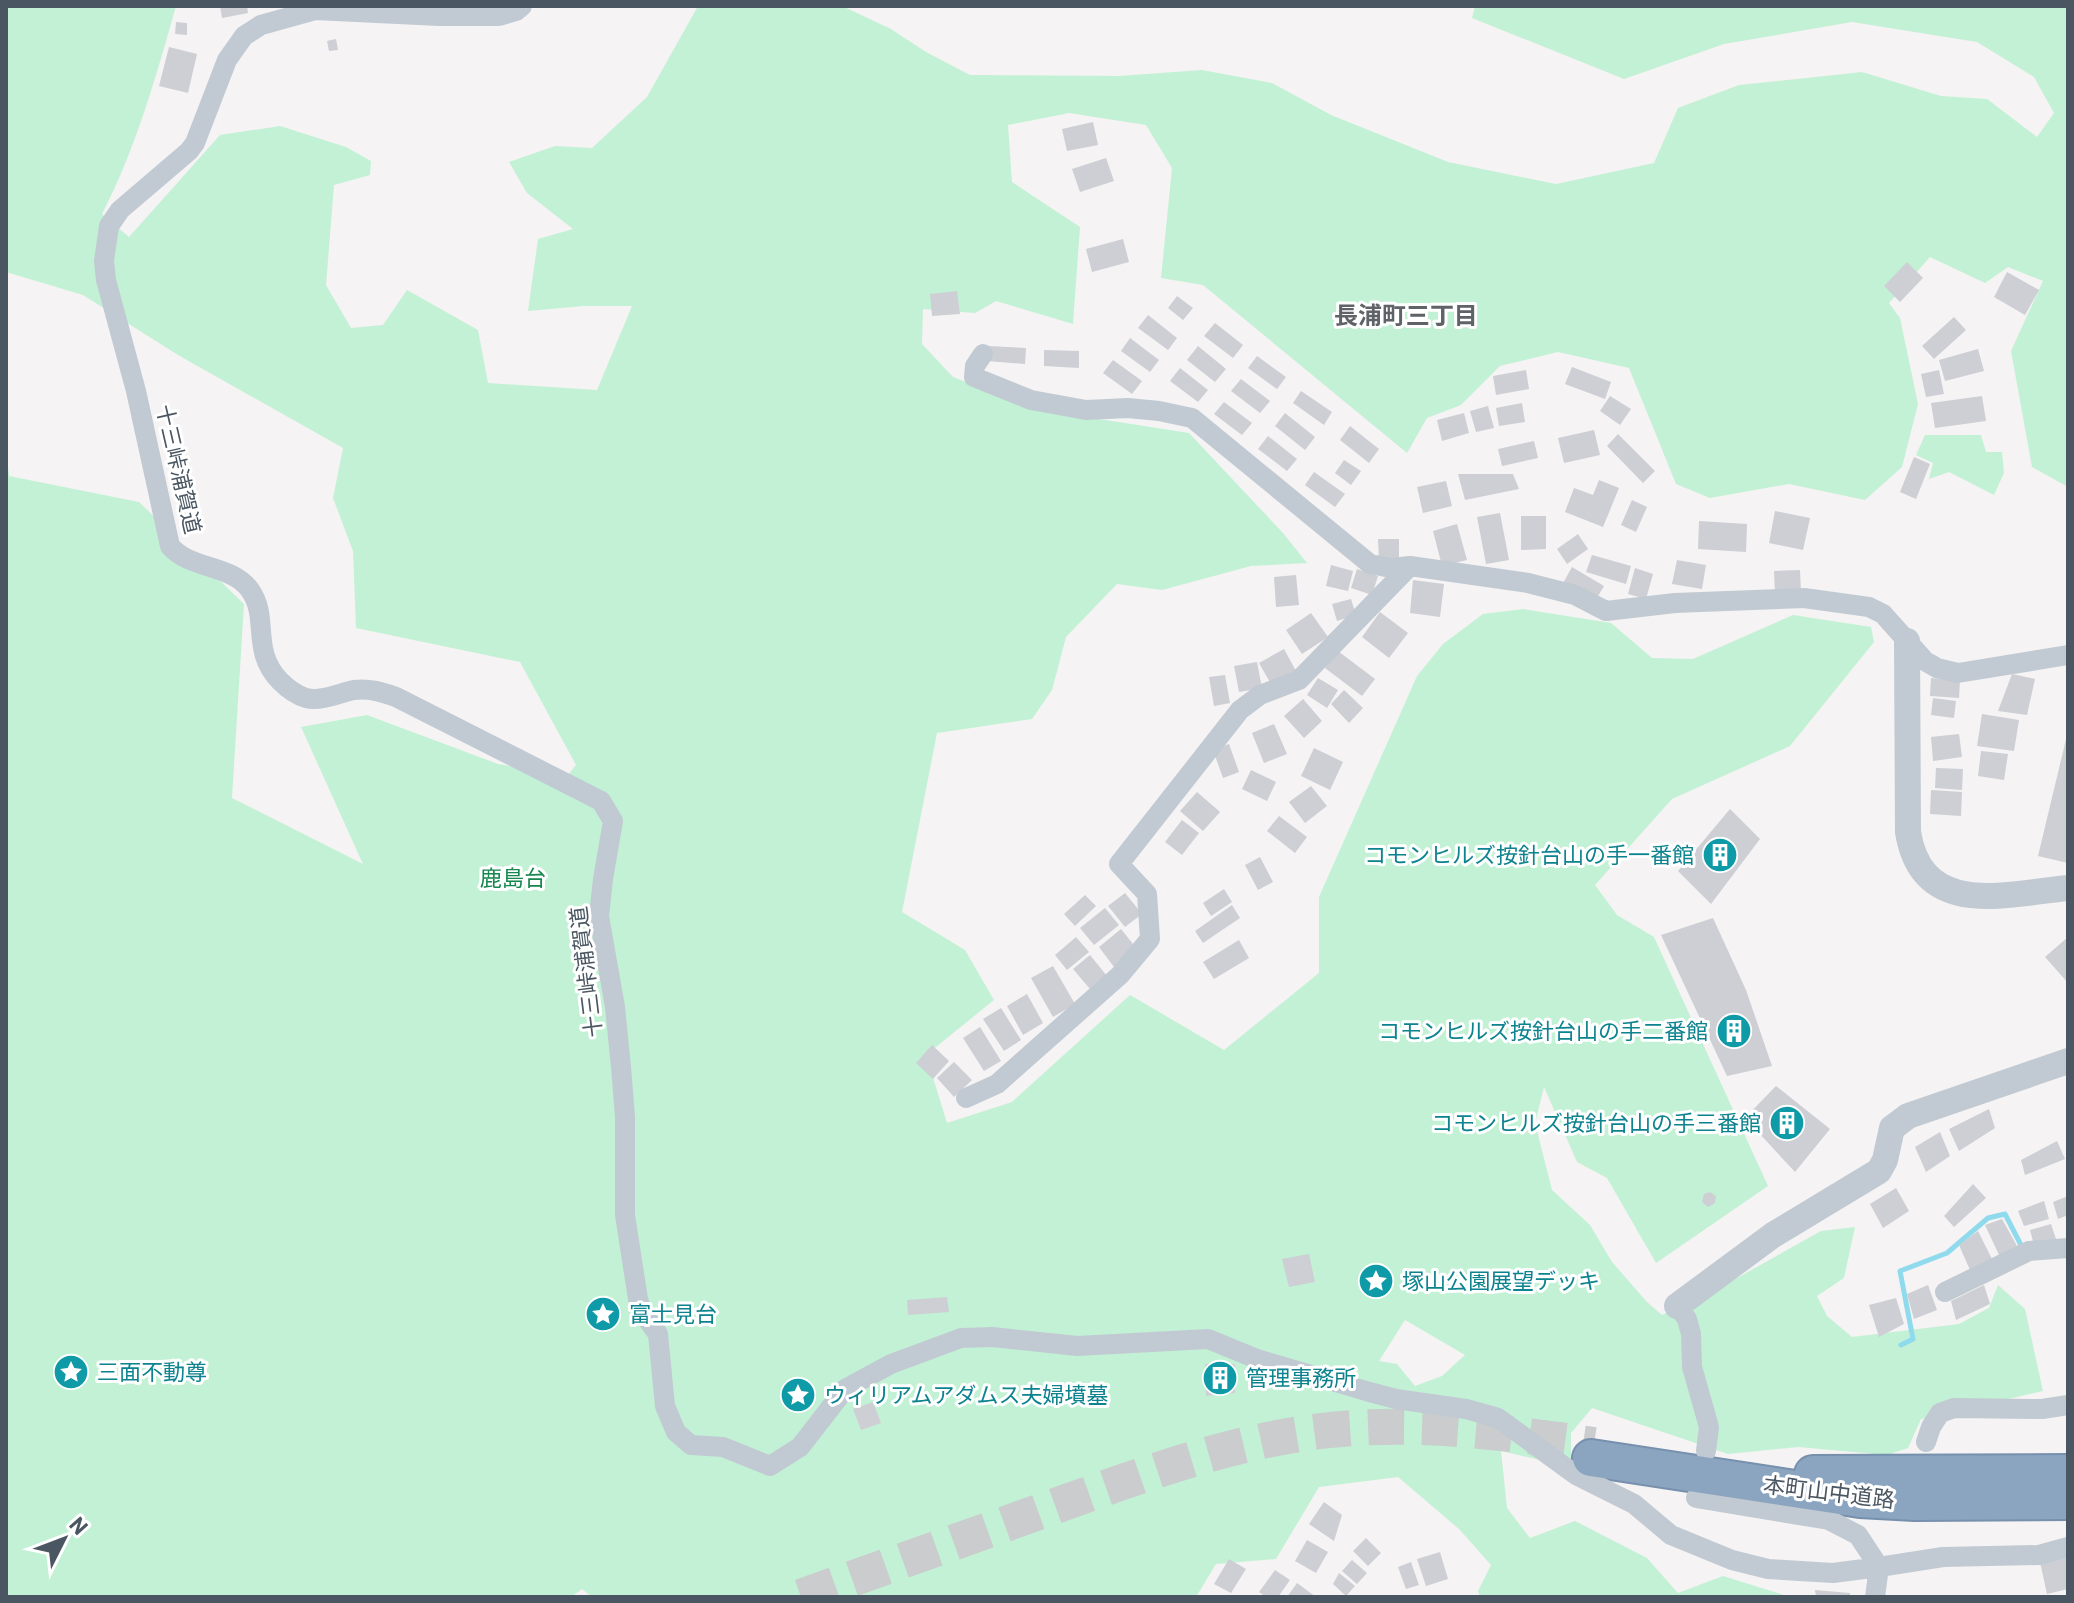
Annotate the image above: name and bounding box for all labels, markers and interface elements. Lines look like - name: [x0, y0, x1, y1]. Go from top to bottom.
- district label: 長浦町三丁目: [1334, 300, 1478, 329]
- street label: 十三峠浦賀道: [152, 402, 207, 536]
- building icon: コモンヒルズ按針台山の手一番館: [1701, 836, 1739, 874]
- place label: コモンヒルズ按針台山の手一番館: [1364, 841, 1694, 867]
- park label: 鹿島台: [480, 864, 546, 890]
- street label: 十三峠浦賀道: [564, 905, 606, 1039]
- building icon: コモンヒルズ按針台山の手二番館: [1715, 1012, 1753, 1050]
- place label: コモンヒルズ按針台山の手二番館: [1378, 1017, 1708, 1043]
- building icon: コモンヒルズ按針台山の手三番館: [1768, 1104, 1806, 1142]
- place label: コモンヒルズ按針台山の手三番館: [1431, 1109, 1761, 1135]
- place icon: 塚山公園展望デッキ: [1357, 1262, 1395, 1300]
- place label: 塚山公園展望デッキ: [1402, 1267, 1600, 1293]
- place icon: 富士見台: [584, 1295, 622, 1333]
- place label: 富士見台: [629, 1300, 717, 1326]
- place icon: 三面不動尊: [52, 1353, 90, 1391]
- place label: 三面不動尊: [97, 1358, 207, 1384]
- building icon: 管理事務所: [1201, 1359, 1239, 1397]
- place label: 管理事務所: [1246, 1364, 1356, 1390]
- place icon: ウィリアムアダムス夫婦墳墓: [779, 1376, 817, 1414]
- place label: ウィリアムアダムス夫婦墳墓: [824, 1381, 1108, 1407]
- street label: 本町山中道路: [1762, 1470, 1896, 1512]
- north arrow: [24, 1499, 104, 1579]
- text: N: [65, 1511, 94, 1539]

